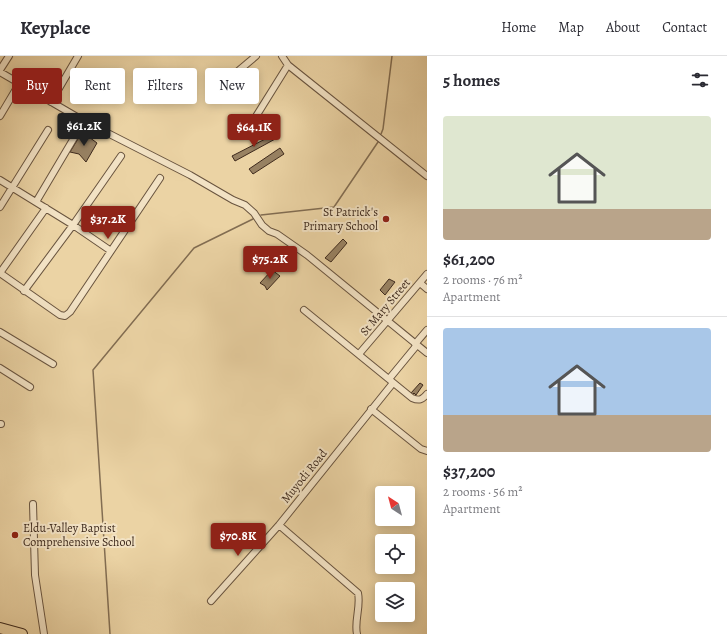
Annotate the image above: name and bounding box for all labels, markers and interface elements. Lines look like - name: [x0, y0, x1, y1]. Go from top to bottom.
- text: Keyplace: [20, 15, 90, 41]
- text: Home: [501, 18, 536, 37]
- text: Map: [558, 18, 584, 37]
- text: About: [606, 18, 640, 37]
- text: Contact: [662, 18, 707, 37]
- chip: Buy: [12, 68, 62, 104]
- chip: Rent: [70, 68, 125, 104]
- chip: Filters: [133, 68, 197, 104]
- chip: New: [205, 68, 259, 104]
- text: 5 homes: [443, 69, 500, 92]
- icon: filters: [689, 69, 711, 91]
- pin: $61.2K: [51, 113, 117, 147]
- pin: $64.1K: [221, 114, 287, 148]
- text: $61.2K: [66, 117, 102, 134]
- text: $64.1K: [236, 118, 272, 135]
- icon: home: [541, 142, 613, 214]
- place label: St Patrick's Primary School: [303, 204, 378, 234]
- pin: $37.2K: [75, 206, 141, 240]
- text: $37.2K: [90, 210, 126, 227]
- marker: St Patrick's Primary School: [381, 214, 391, 224]
- pin: $75.2K: [237, 246, 303, 280]
- text: $61,200: [443, 248, 495, 271]
- text: $75.2K: [252, 250, 288, 267]
- text: 2 rooms · 76 m²: [443, 271, 522, 288]
- street label: St Mary Street: [356, 275, 414, 339]
- text: Apartment: [443, 288, 501, 305]
- icon: home: [541, 354, 613, 426]
- street label: Muyodi Road: [277, 445, 331, 506]
- text: $37,200: [443, 460, 495, 483]
- text: 2 rooms · 56 m²: [443, 483, 523, 500]
- north arrow: [375, 486, 415, 526]
- map controls: [375, 486, 415, 622]
- text: Apartment: [443, 500, 501, 517]
- place label: Eldu-Valley Baptist Comprehensive School: [23, 520, 134, 550]
- pin: $70.8K: [205, 523, 271, 557]
- text: $70.8K: [220, 527, 256, 544]
- marker: Eldu-Valley Baptist Comprehensive School: [10, 530, 20, 540]
- button: locate: [375, 534, 415, 574]
- button: layers: [375, 582, 415, 622]

